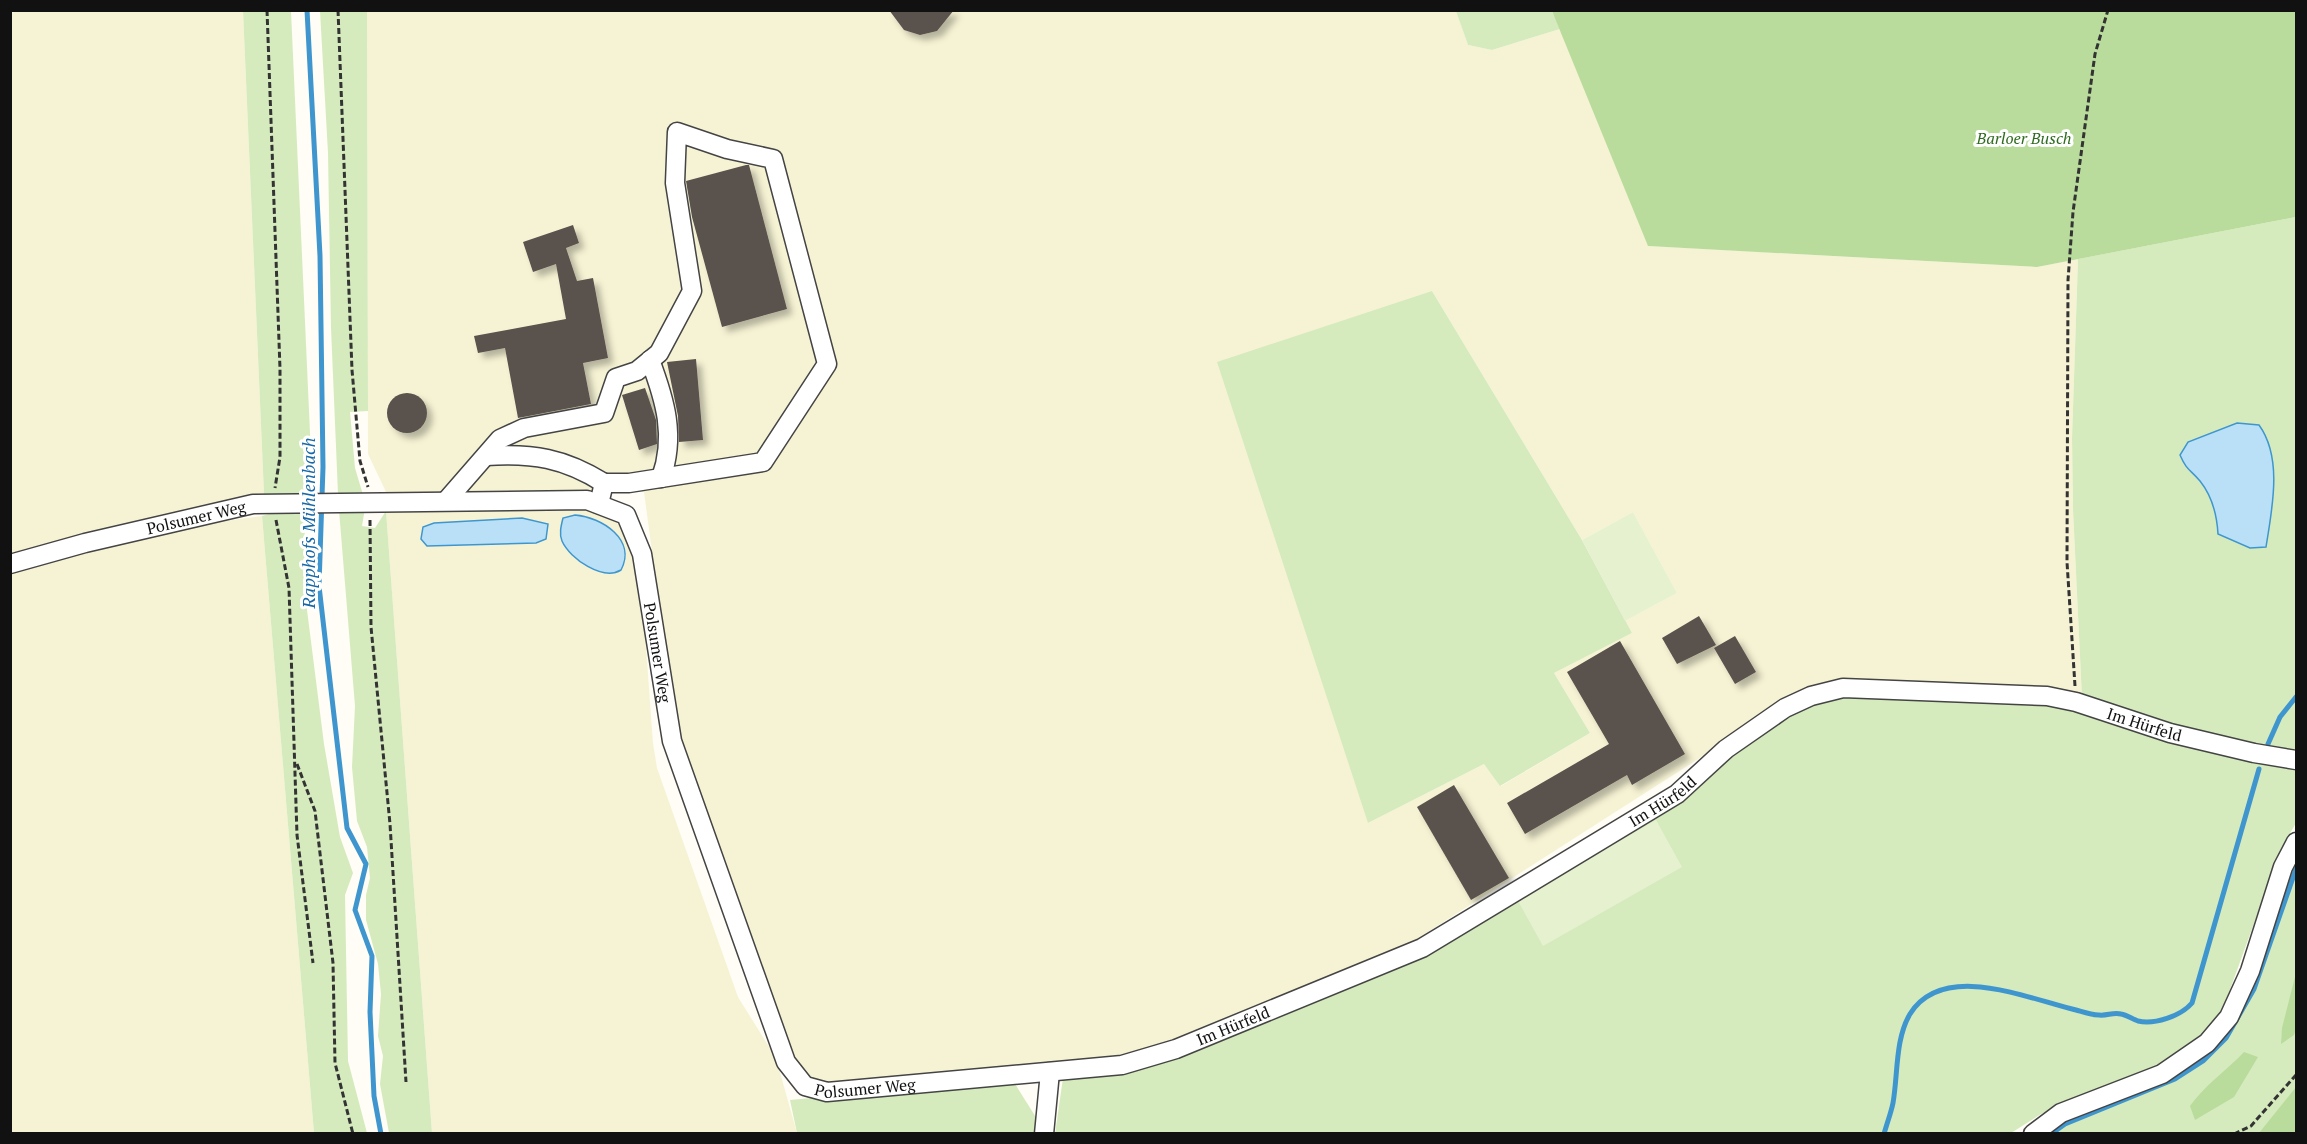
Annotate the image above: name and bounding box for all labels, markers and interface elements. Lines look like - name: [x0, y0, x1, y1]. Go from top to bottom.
- park label: Barloer Busch: [1976, 127, 2071, 149]
- water label: Rapphofs Mühlenbach: [296, 438, 320, 610]
- street label: Polsumer Weg: [144, 495, 248, 539]
- street label: Polsumer Weg: [639, 601, 677, 705]
- street label: Im Hürfeld: [2104, 702, 2184, 746]
- street label: Im Hürfeld: [1624, 771, 1701, 832]
- street label: Im Hürfeld: [1193, 1001, 1273, 1050]
- street label: Polsumer Weg: [812, 1073, 917, 1103]

